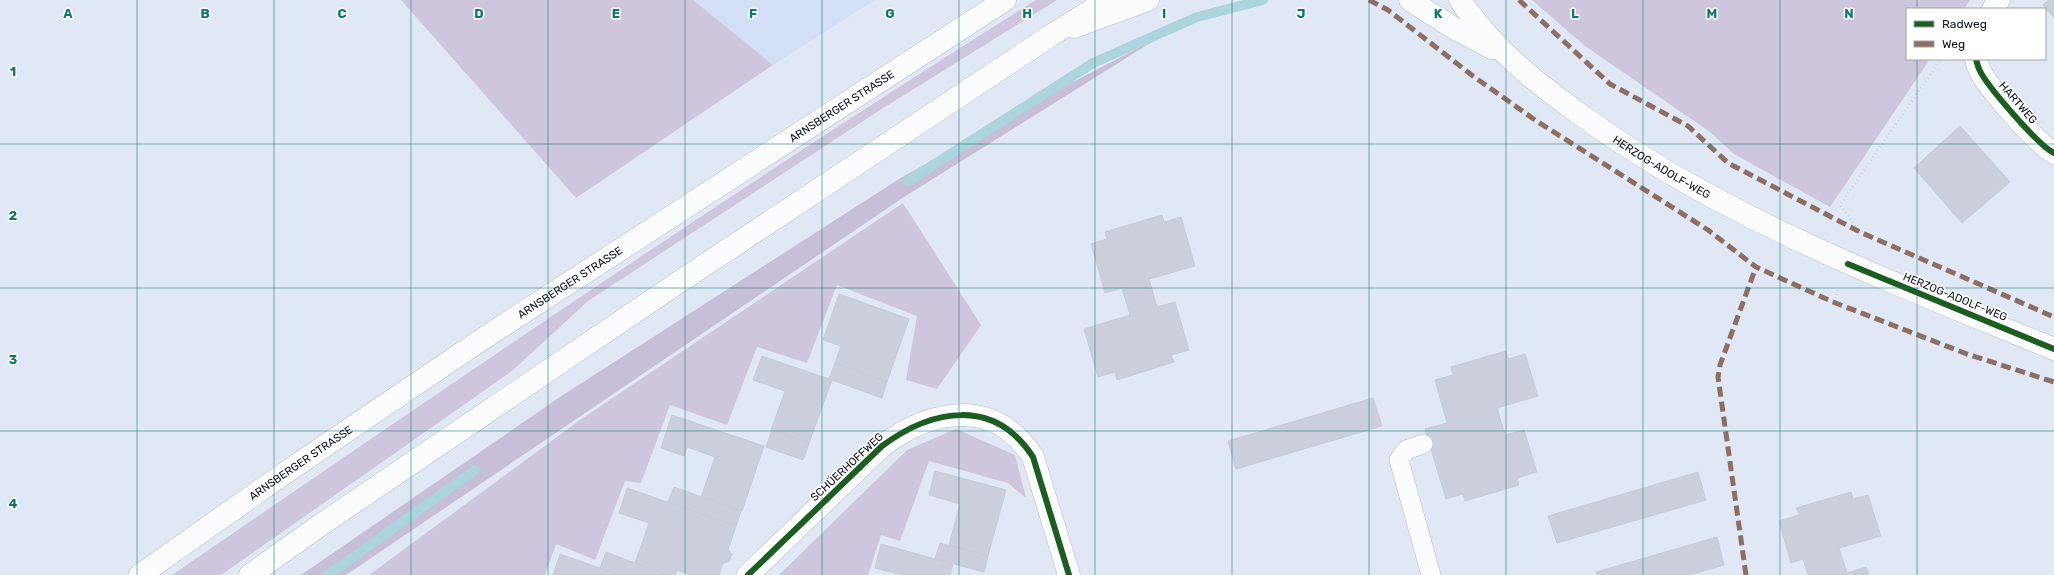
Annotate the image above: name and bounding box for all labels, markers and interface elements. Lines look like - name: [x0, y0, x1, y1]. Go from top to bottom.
- text: A: [63, 6, 73, 21]
- text: B: [200, 6, 210, 21]
- text: C: [337, 6, 347, 21]
- text: D: [474, 6, 484, 21]
- text: E: [612, 6, 620, 21]
- text: F: [749, 6, 757, 21]
- text: G: [885, 6, 895, 21]
- text: H: [1022, 6, 1032, 21]
- text: I: [1162, 6, 1166, 21]
- text: J: [1297, 6, 1305, 21]
- text: K: [1434, 6, 1443, 21]
- text: L: [1571, 6, 1579, 21]
- text: M: [1707, 6, 1717, 21]
- text: N: [1844, 6, 1854, 21]
- legend: [1906, 8, 2046, 60]
- text: Radweg: [1942, 17, 1987, 31]
- text: Weg: [1942, 37, 1965, 51]
- text: 1: [10, 64, 16, 79]
- street label: ARNSBERGER STRASSE: [787, 67, 897, 145]
- street label: HARTWEG: [1996, 79, 2040, 127]
- street label: HERZOG-ADOLF-WEG: [1611, 133, 1713, 201]
- text: 2: [9, 208, 17, 223]
- street label: ARNSBERGER STRASSE: [515, 243, 625, 321]
- street label: HERZOG-ADOLF-WEG: [1901, 270, 2009, 324]
- text: 3: [9, 352, 18, 367]
- street label: ARNSBERGER STRASSE: [246, 423, 355, 503]
- street label: SCHÜERHOFFWEG: [808, 430, 886, 504]
- text: 4: [9, 496, 18, 511]

